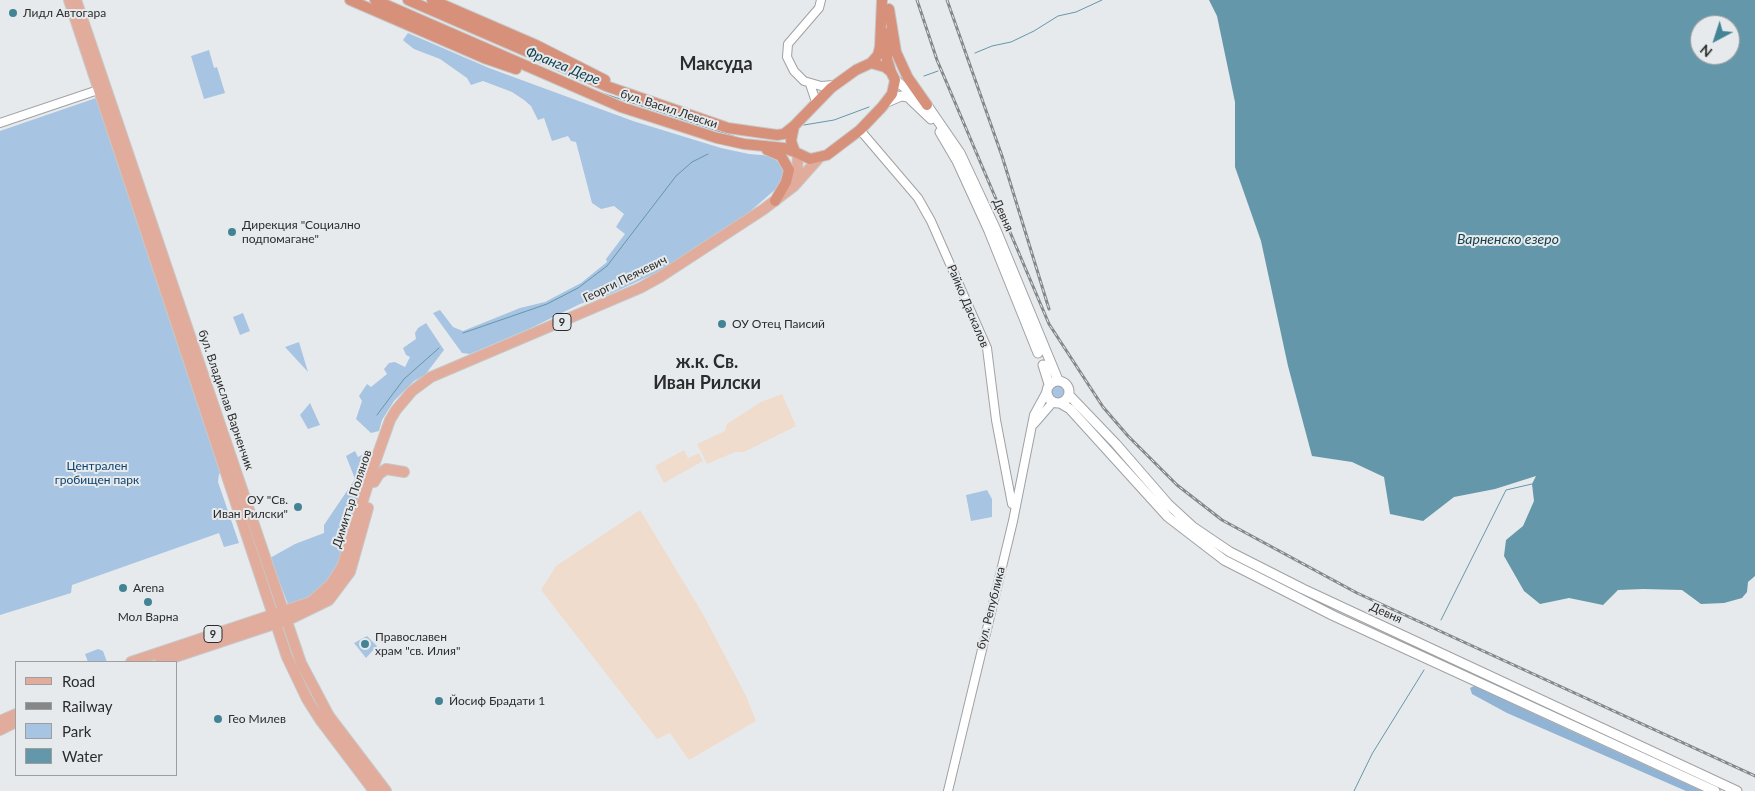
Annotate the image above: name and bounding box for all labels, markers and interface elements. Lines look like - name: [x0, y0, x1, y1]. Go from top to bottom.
- place label: Лидл Автогара: [23, 6, 106, 20]
- marker: Лидл Автогара: [7, 7, 19, 19]
- north arrow: [1690, 15, 1740, 65]
- text: N: [1696, 41, 1715, 61]
- water label: Франга Дере: [523, 43, 603, 89]
- district label: Максуда: [679, 53, 753, 75]
- street label: бул. Васил Левски: [619, 86, 719, 132]
- street label: Девня: [990, 197, 1016, 233]
- place label: Дирекция "Социално подпомагане": [242, 218, 360, 246]
- marker: Дирекция "Социално подпомагане": [226, 226, 238, 238]
- water label: Варненско езеро: [1457, 231, 1559, 247]
- street label: Георги Пеячевич: [581, 252, 669, 306]
- street label: Райко Даскалов: [944, 262, 992, 350]
- road number: 9: [553, 314, 571, 331]
- place label: ОУ Отец Паисий: [732, 317, 825, 331]
- marker: ОУ Отец Паисий: [716, 318, 728, 330]
- street label: бул. Владислав Варненчик: [195, 328, 257, 472]
- district label: ж.к. Св. Иван Рилски: [653, 351, 761, 394]
- street label: Димитър Полянов: [329, 448, 375, 550]
- park label: Централен гробищен парк: [55, 459, 139, 487]
- place label: ОУ "Св. Иван Рилски": [213, 493, 288, 521]
- marker: ОУ "Св. Иван Рилски": [292, 501, 304, 513]
- street label: бул. Република: [974, 565, 1008, 651]
- place label: Arena: [133, 581, 164, 595]
- marker: Arena: [117, 582, 129, 594]
- marker: Мол Варна: [142, 596, 154, 608]
- street label: Девня: [1368, 600, 1404, 626]
- place label: Мол Варна: [118, 610, 178, 624]
- road number: 9: [204, 626, 222, 642]
- place label: Православен храм "св. Илия": [375, 630, 460, 658]
- marker: Православен храм "св. Илия": [359, 638, 371, 650]
- legend: [15, 661, 178, 776]
- text: Road: [62, 672, 95, 690]
- place label: Йосиф Брадати 1: [449, 694, 545, 708]
- marker: Йосиф Брадати 1: [433, 695, 445, 707]
- text: Railway: [62, 697, 113, 715]
- place label: Гео Милев: [228, 712, 286, 726]
- marker: Гео Милев: [212, 713, 224, 725]
- text: Park: [62, 722, 91, 740]
- text: Water: [62, 747, 103, 765]

